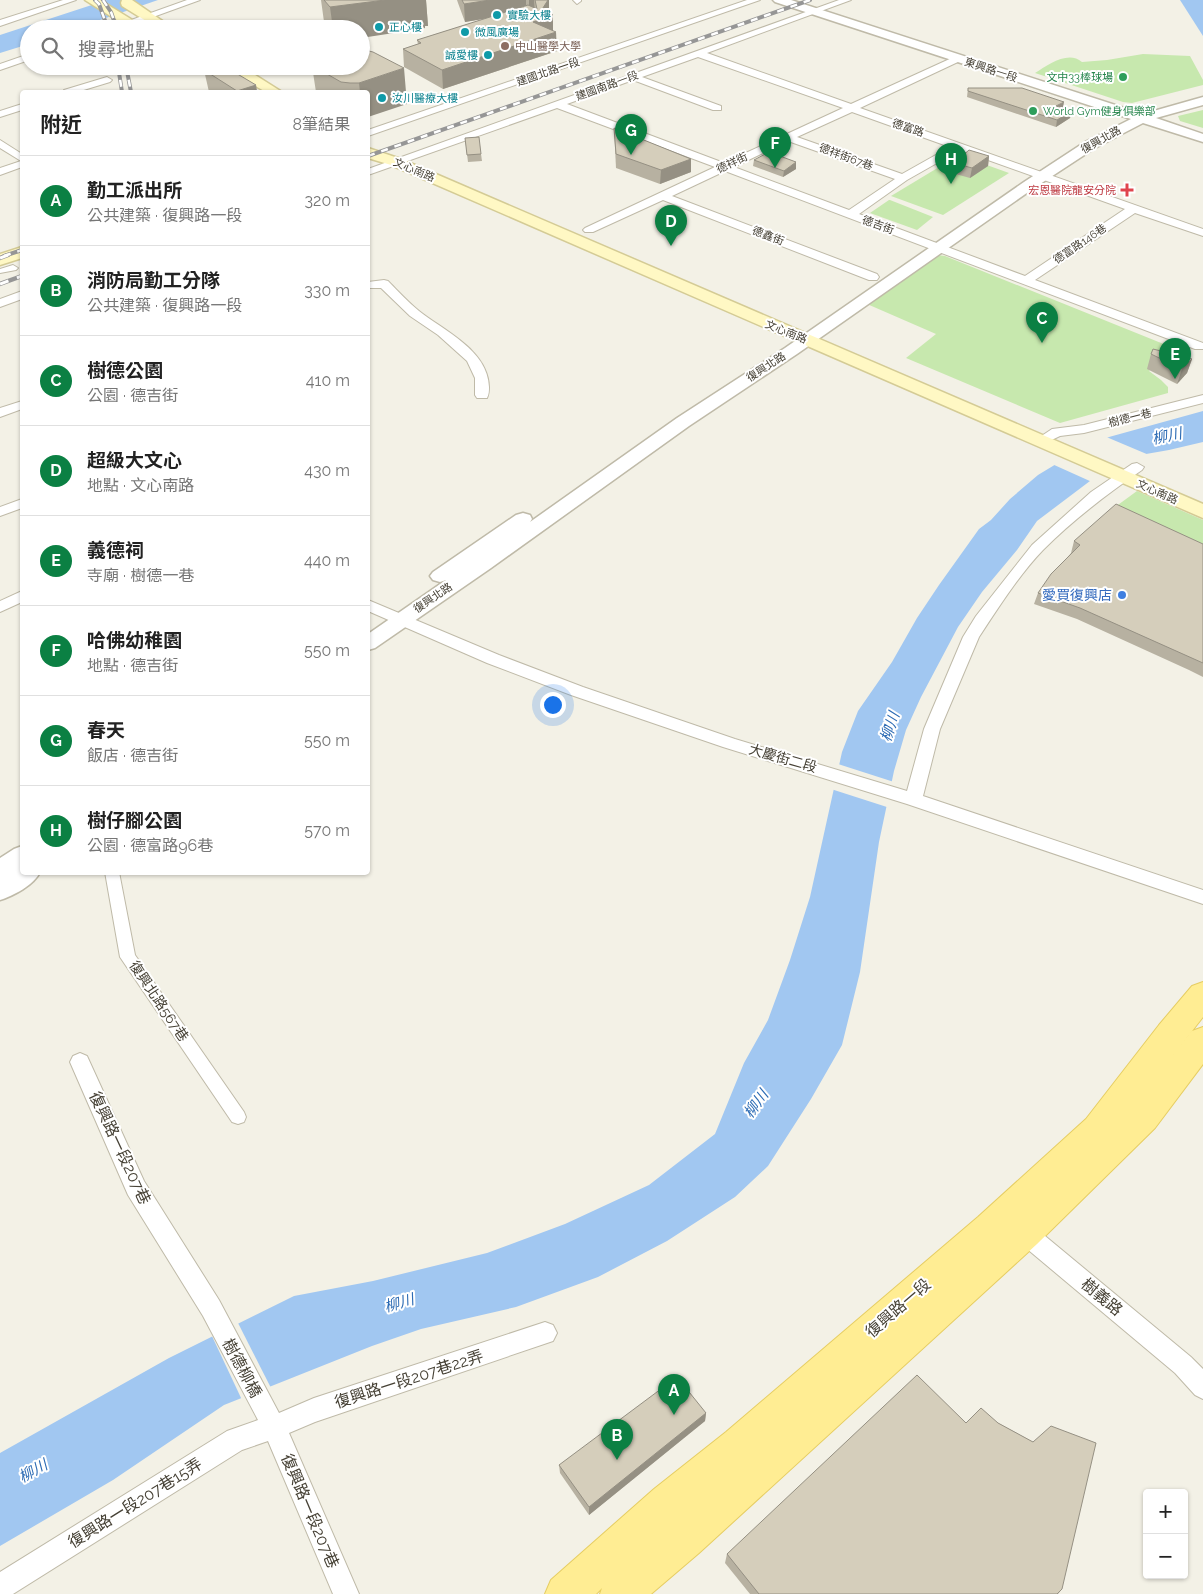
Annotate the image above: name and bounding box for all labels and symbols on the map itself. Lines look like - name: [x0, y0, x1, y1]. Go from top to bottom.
- marker: 實驗大樓: [491, 9, 503, 21]
- place label: 實驗大樓: [507, 9, 551, 22]
- marker: 正心樓: [373, 21, 385, 33]
- place label: 正心樓: [389, 21, 422, 34]
- marker: 微風廣場: [459, 26, 471, 38]
- place label: 微風廣場: [475, 26, 519, 39]
- marker: 中山醫學大學: [499, 40, 511, 52]
- place label: 中山醫學大學: [515, 40, 581, 53]
- place label: 誠愛樓: [445, 49, 478, 62]
- marker: 誠愛樓: [482, 49, 494, 61]
- street label: 建國北路一段: [515, 55, 581, 89]
- street label: 東興路一段: [963, 55, 1019, 85]
- street label: 建國南路一段: [574, 69, 640, 103]
- place label: 文中33棒球場: [1046, 71, 1113, 84]
- marker: 文中33棒球場: [1117, 71, 1129, 83]
- marker: 汝川醫療大樓: [376, 92, 388, 104]
- place label: 汝川醫療大樓: [392, 92, 458, 105]
- marker: World Gym健身俱樂部: [1027, 105, 1039, 117]
- place label: World Gym健身俱樂部: [1043, 105, 1156, 118]
- pin: G: [615, 114, 647, 155]
- street label: 德富路: [890, 116, 926, 140]
- street label: 復興北路: [1079, 124, 1123, 156]
- pin: F: [759, 127, 791, 168]
- street label: 德祥街67巷: [817, 141, 875, 173]
- pin: H: [935, 143, 967, 184]
- street label: 德祥街: [714, 150, 750, 176]
- street label: 文心南路: [391, 155, 437, 185]
- marker: 宏恩醫院龍安分院: [1120, 183, 1134, 197]
- place label: 宏恩醫院龍安分院: [1028, 184, 1116, 197]
- pin: D: [655, 205, 687, 246]
- street label: 德吉街: [860, 213, 896, 237]
- street label: 德富路146巷: [1051, 221, 1109, 267]
- street label: 德鑫街: [750, 224, 786, 248]
- pin: C: [1026, 302, 1058, 343]
- street label: 文心南路: [763, 318, 809, 346]
- pin: E: [1159, 338, 1191, 379]
- street label: 復興北路: [744, 350, 788, 384]
- street label: 樹德一巷: [1107, 406, 1153, 430]
- water label: 柳川: [1150, 424, 1185, 448]
- street label: 文心南路: [1134, 477, 1180, 507]
- street label: 復興北路: [411, 580, 455, 616]
- place label: 愛買復興店: [1042, 587, 1112, 603]
- marker: 愛買復興店: [1116, 589, 1128, 601]
- your location: [540, 692, 566, 718]
- water label: 柳川: [877, 708, 904, 744]
- street label: 大慶街二段: [747, 741, 819, 775]
- street label: 復興北路567巷: [126, 958, 192, 1044]
- water label: 柳川: [740, 1085, 773, 1121]
- street label: 復興路一段207巷: [85, 1088, 155, 1208]
- street label: 樹義路: [1078, 1274, 1126, 1320]
- street label: 復興路一段: [862, 1275, 934, 1341]
- water label: 柳川: [382, 1290, 418, 1316]
- street label: 樹德柳橋: [219, 1335, 265, 1401]
- street label: 復興路一段207巷22弄: [332, 1346, 486, 1412]
- pin: A: [658, 1374, 690, 1415]
- pin: B: [601, 1419, 633, 1460]
- street label: 復興路一段207巷: [277, 1451, 343, 1571]
- street label: 復興路一段207巷15弄: [65, 1454, 205, 1552]
- water label: 柳川: [16, 1455, 52, 1486]

